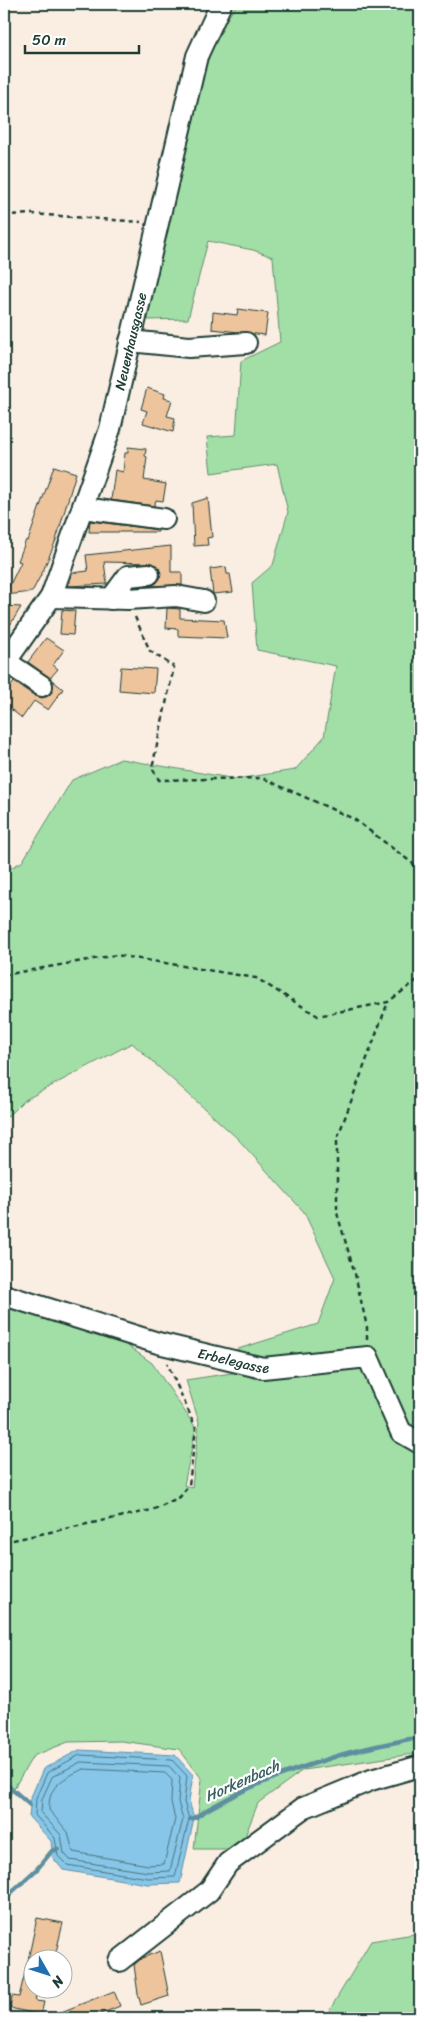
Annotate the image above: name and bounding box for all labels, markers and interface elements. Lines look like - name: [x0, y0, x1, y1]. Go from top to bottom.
- scale bar: [25, 22, 139, 54]
- text: 50 m: [32, 27, 67, 53]
- street label: Neuenhausgasse: [107, 290, 154, 393]
- street label: Erbelegasse: [195, 1341, 271, 1381]
- water label: Horkenbach: [200, 1753, 285, 1809]
- north arrow: [22, 1950, 72, 2000]
- text: N: [45, 1969, 71, 1994]

